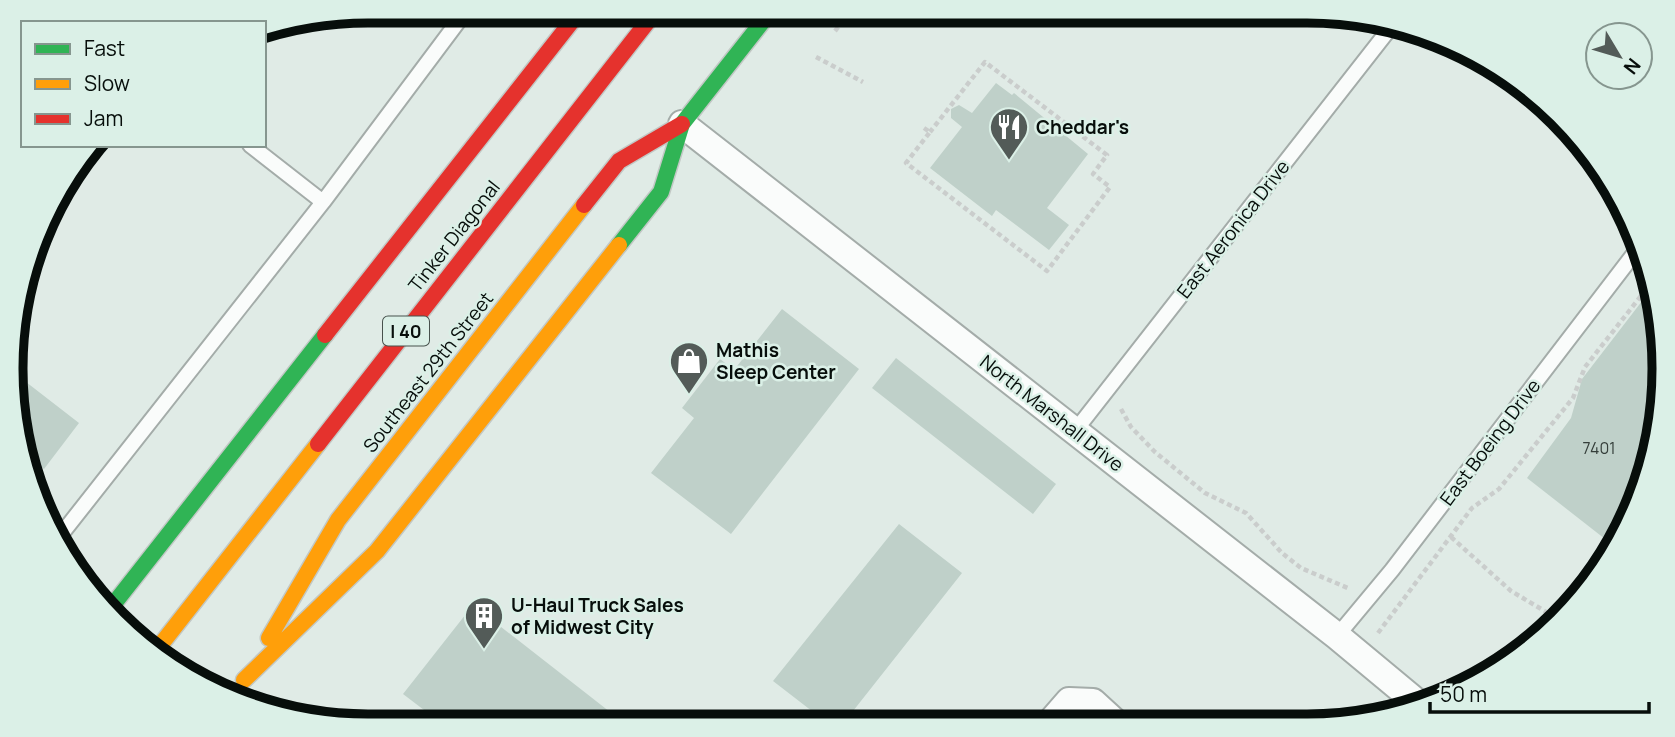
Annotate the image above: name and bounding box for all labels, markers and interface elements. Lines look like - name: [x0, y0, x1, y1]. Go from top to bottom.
- legend: [21, 21, 266, 147]
- north arrow: [1584, 21, 1654, 91]
- text: Fast: [84, 34, 125, 62]
- text: N: [1618, 53, 1647, 80]
- text: Slow: [84, 69, 130, 97]
- text: Jam: [84, 104, 123, 132]
- restaurant icon: Cheddar's: [988, 106, 1030, 161]
- place label: Cheddar's: [1036, 114, 1129, 140]
- street label: East Aeronica Drive: [1171, 155, 1295, 303]
- street label: Tinker Diagonal: [402, 175, 506, 297]
- street label: Southeast 29th Street: [357, 286, 499, 458]
- road number: I 40: [383, 316, 429, 346]
- place label: Mathis Sleep Center: [716, 337, 836, 385]
- shop icon: Mathis Sleep Center: [668, 340, 710, 395]
- street label: North Marshall Drive: [975, 349, 1129, 477]
- street label: East Boeing Drive: [1434, 373, 1546, 511]
- house number: 7401: [1583, 437, 1615, 459]
- place label: U-Haul Truck Sales of Midwest City: [511, 592, 684, 640]
- building icon: U-Haul Truck Sales of Midwest City: [463, 595, 505, 650]
- scale bar: [1430, 670, 1649, 714]
- text: 50 m: [1440, 680, 1487, 708]

